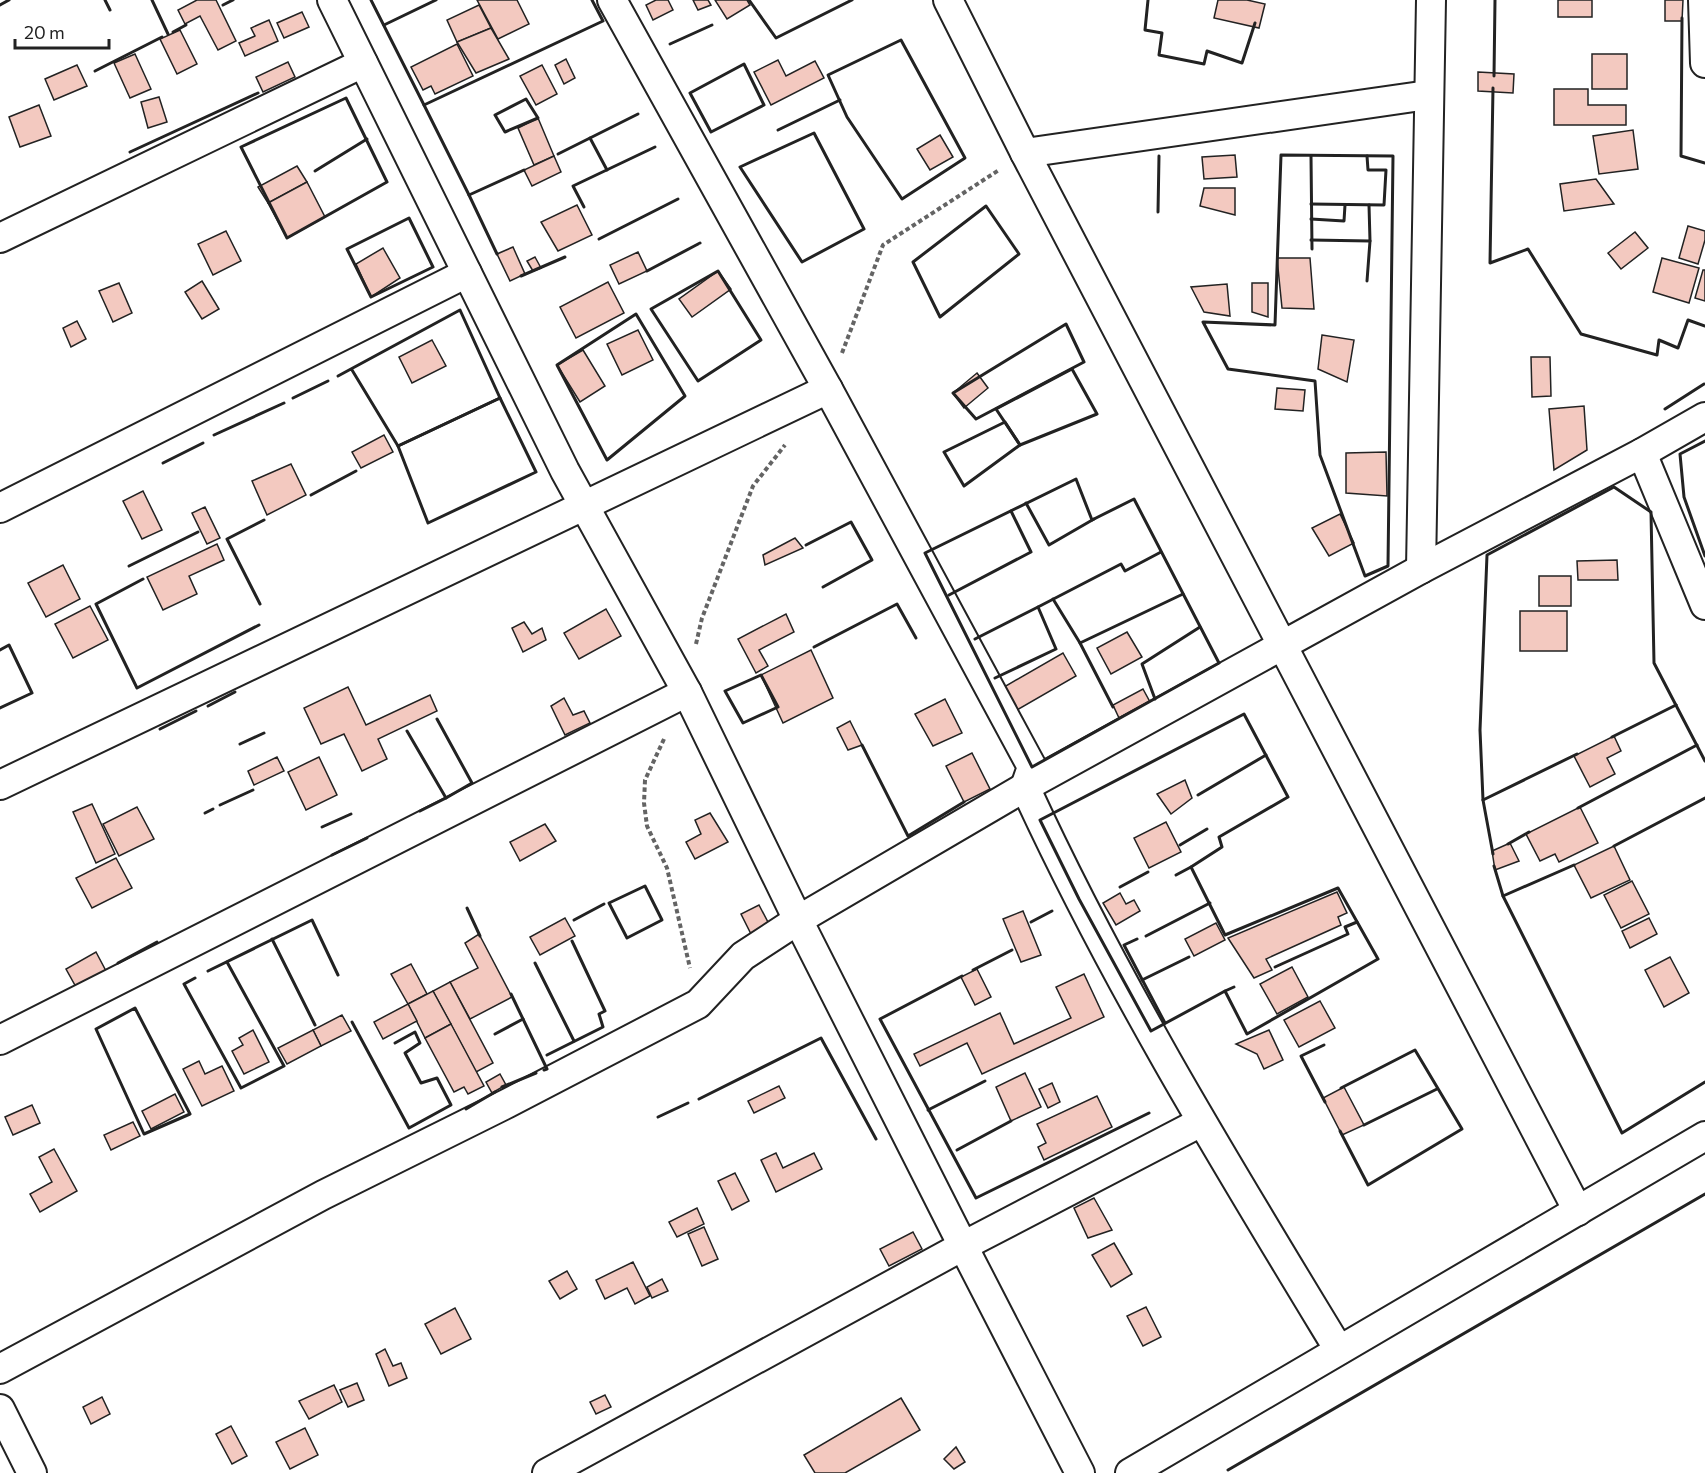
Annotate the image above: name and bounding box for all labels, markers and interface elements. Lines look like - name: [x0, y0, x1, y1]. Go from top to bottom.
- scale bar: [15, 12, 110, 50]
- text: 20 m: [24, 21, 65, 43]

